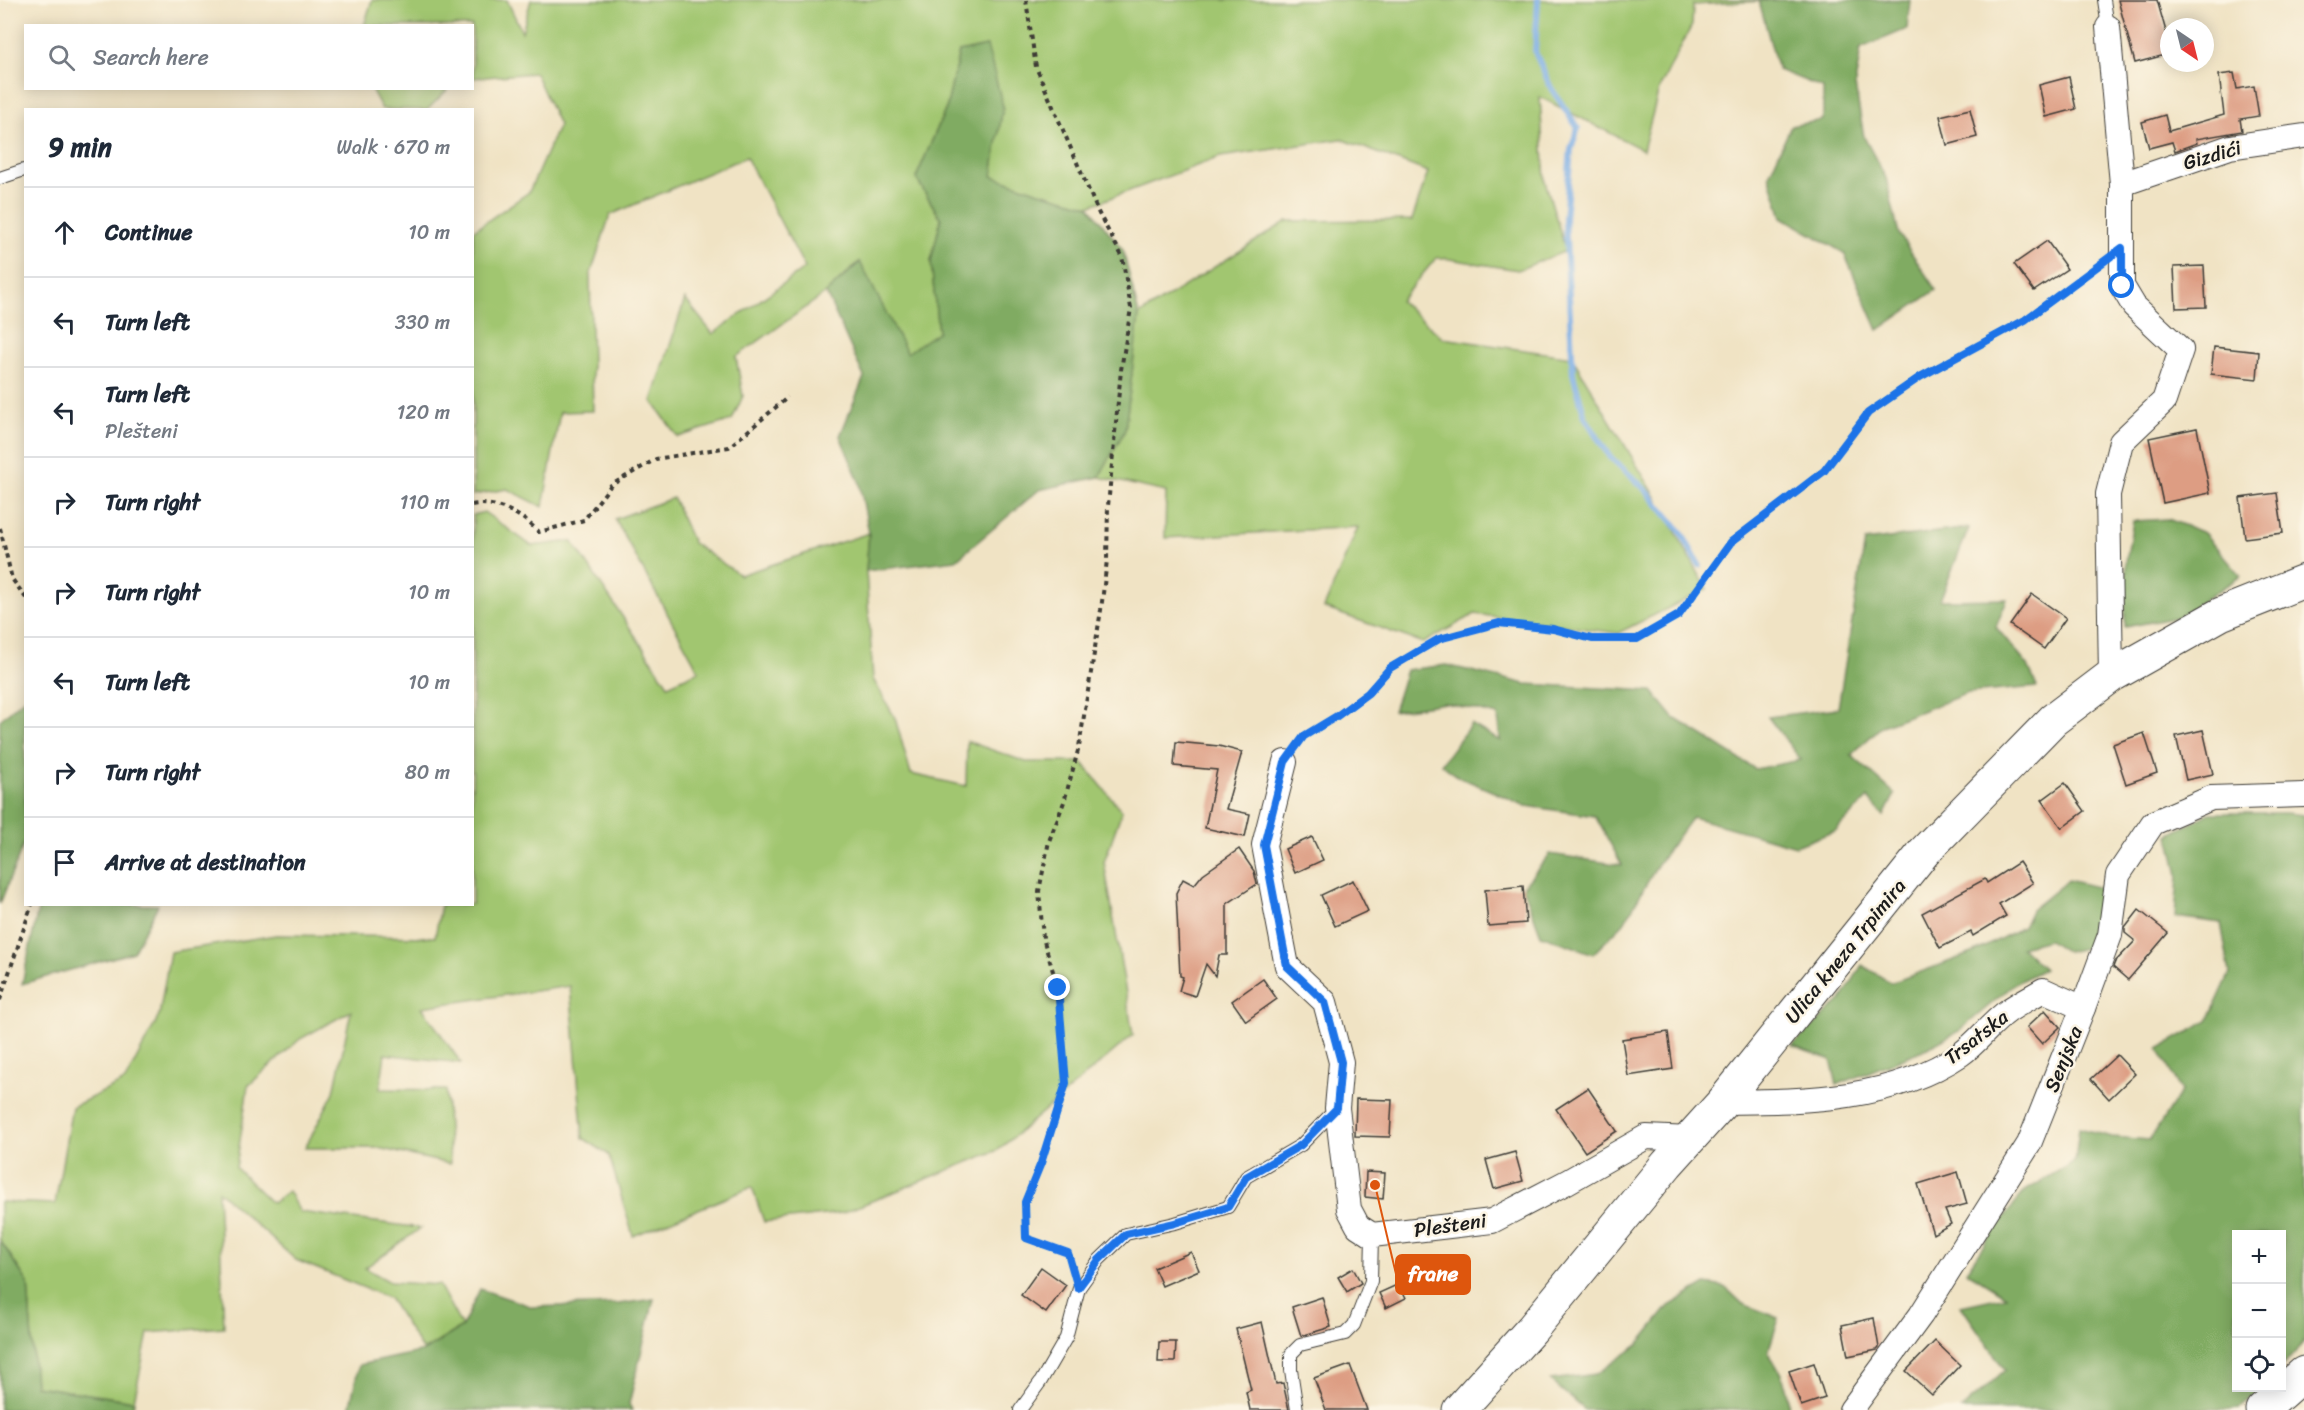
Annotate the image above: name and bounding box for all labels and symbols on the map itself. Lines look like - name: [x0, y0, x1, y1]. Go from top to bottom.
- north arrow: [2160, 18, 2214, 72]
- street label: Gizdići: [2179, 130, 2246, 180]
- route start: [2108, 272, 2134, 298]
- street label: Ulica kneza Trpimira: [1776, 871, 1915, 1032]
- route end: [1044, 974, 1070, 1000]
- street label: Trsatska: [1936, 1000, 2017, 1074]
- street label: Senjska: [2034, 1020, 2093, 1098]
- street label: Plešteni: [1412, 1203, 1489, 1248]
- callout: frane: [1396, 1255, 1470, 1294]
- text: frane: [1408, 1255, 1459, 1293]

